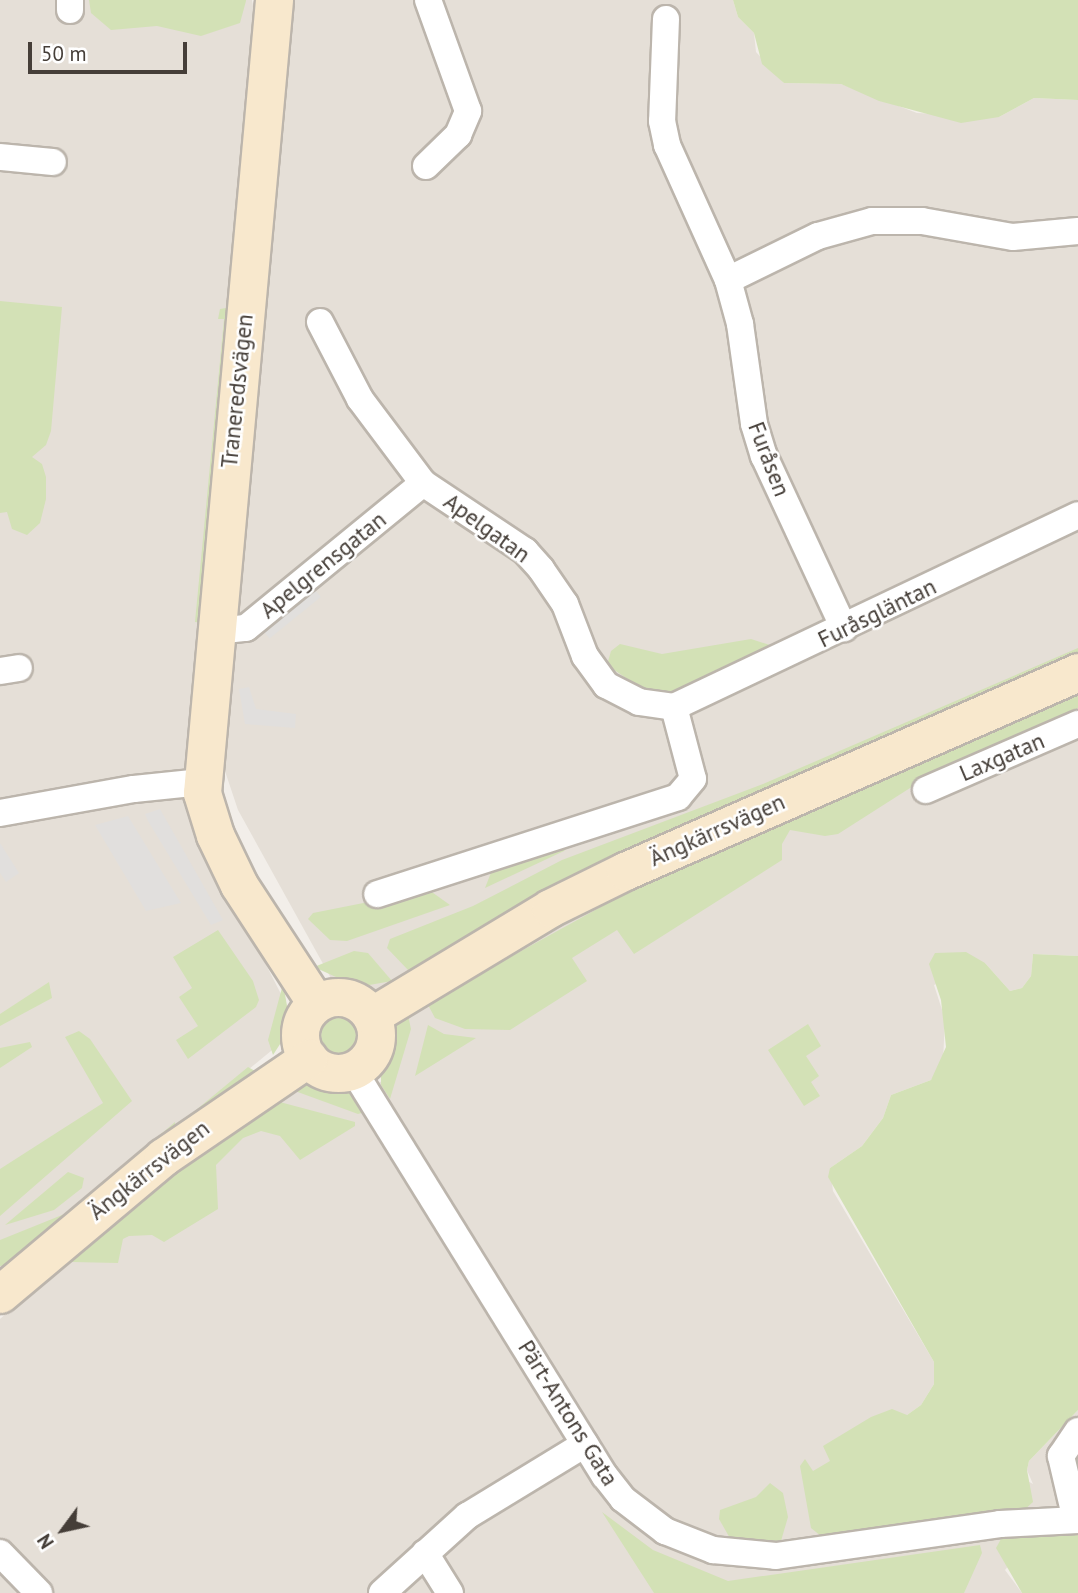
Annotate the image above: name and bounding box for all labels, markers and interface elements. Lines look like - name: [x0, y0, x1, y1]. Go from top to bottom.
- scale bar: [32, 28, 191, 72]
- text: 50 m: [41, 40, 87, 67]
- street label: Traneredsvägen: [215, 313, 259, 469]
- street label: Furåsen: [742, 418, 796, 500]
- street label: Apelgatan: [439, 487, 535, 569]
- street label: Apelgrensgatan: [254, 506, 392, 624]
- street label: Furåsgläntan: [813, 573, 941, 653]
- street label: Laxgatan: [955, 727, 1049, 787]
- street label: Ängkärrsvägen: [645, 788, 789, 872]
- street label: Ängkärrsvägen: [83, 1114, 215, 1226]
- street label: Pärt-Antons Gata: [512, 1335, 624, 1491]
- north arrow: [28, 1495, 98, 1565]
- text: N: [32, 1530, 59, 1553]

